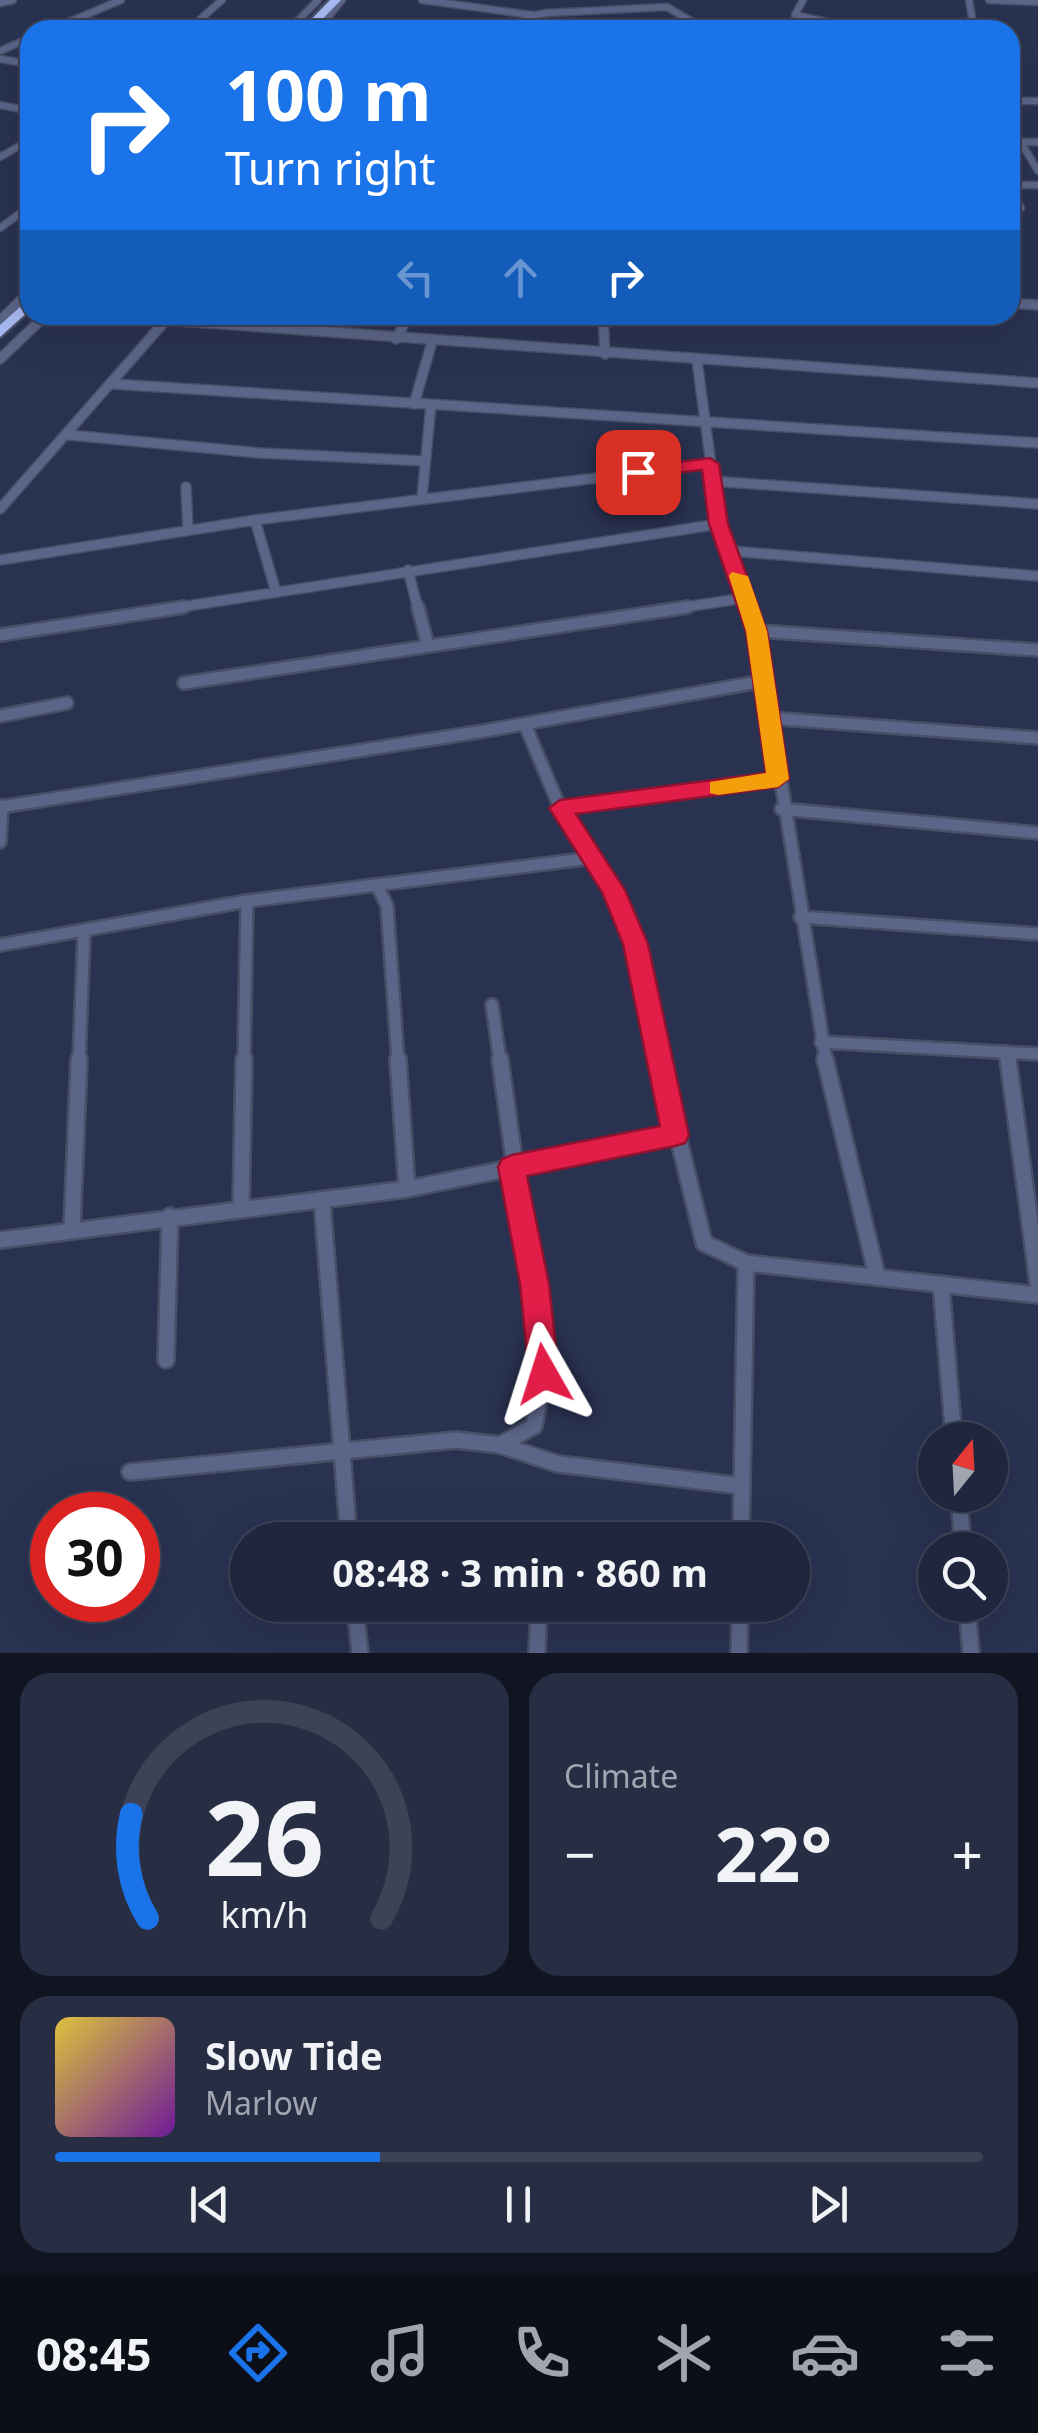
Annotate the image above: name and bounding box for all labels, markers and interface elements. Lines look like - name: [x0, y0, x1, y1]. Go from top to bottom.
- text: 100 m: [225, 46, 432, 142]
- icon: right: [60, 60, 190, 190]
- text: Turn right: [225, 137, 436, 198]
- icon: left: [388, 250, 443, 305]
- icon: ahead: [493, 250, 548, 305]
- icon: right: [598, 250, 653, 305]
- pin: [596, 430, 681, 515]
- icon: arrive: [611, 445, 666, 500]
- position arrow: [492, 1322, 596, 1426]
- north arrow: [918, 1422, 1008, 1512]
- map controls: [918, 1422, 1008, 1622]
- speed limit sign: 30: [30, 1492, 160, 1622]
- button: search: [918, 1532, 1008, 1622]
- text: 08:48 · 3 min · 860 m: [332, 1546, 708, 1598]
- text: Climate: [564, 1754, 678, 1797]
- text: 26: [205, 1765, 324, 1906]
- text: 22°: [715, 1802, 832, 1904]
- text: −: [564, 1816, 595, 1891]
- text: +: [952, 1816, 983, 1891]
- text: km/h: [221, 1890, 308, 1938]
- text: Slow Tide: [205, 2029, 383, 2081]
- text: Marlow: [205, 2081, 317, 2124]
- icon: previous: [182, 2177, 237, 2232]
- icon: pause: [491, 2177, 546, 2232]
- icon: next: [801, 2177, 856, 2232]
- icon: directions: [223, 2318, 293, 2388]
- icon: music: [365, 2318, 435, 2388]
- icon: phone: [507, 2318, 577, 2388]
- icon: climate: [649, 2318, 719, 2388]
- icon: car: [790, 2318, 860, 2388]
- icon: filters: [932, 2318, 1002, 2388]
- text: 08:45: [36, 2323, 151, 2384]

